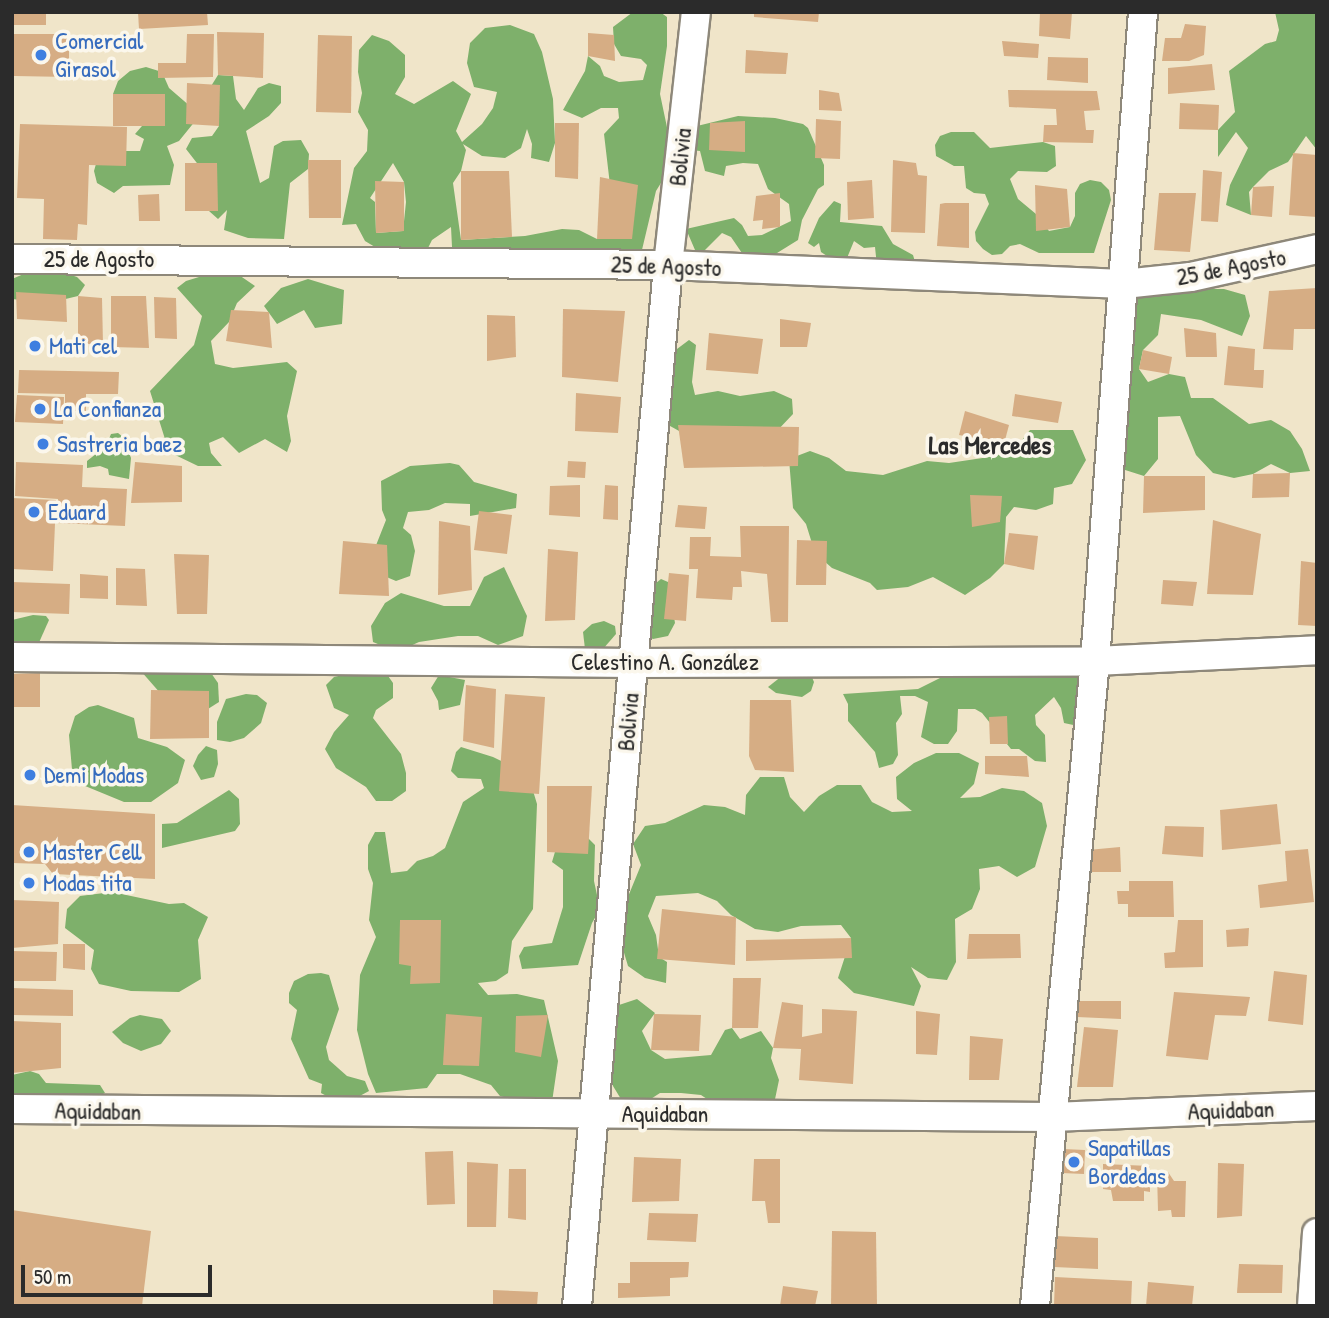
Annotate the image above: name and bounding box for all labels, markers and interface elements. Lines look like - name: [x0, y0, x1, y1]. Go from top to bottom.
- place label: Comercial Girasol: [55, 27, 143, 83]
- marker: Comercial Girasol: [33, 47, 49, 63]
- street label: Bolivia: [663, 127, 697, 187]
- street label: 25 de Agosto: [1174, 242, 1288, 292]
- street label: 25 de Agosto: [44, 245, 154, 273]
- street label: 25 de Agosto: [610, 250, 722, 282]
- place label: Mati cel: [49, 332, 117, 360]
- marker: Mati cel: [27, 338, 43, 354]
- place label: La Confianza: [54, 395, 161, 423]
- marker: La Confianza: [32, 401, 48, 417]
- district label: Las Mercedes: [929, 429, 1051, 461]
- place label: Sastreria baez: [57, 430, 182, 458]
- marker: Sastreria baez: [35, 436, 51, 452]
- place label: Eduard: [48, 498, 106, 526]
- marker: Eduard: [26, 504, 42, 520]
- street label: Celestino A. González: [571, 648, 759, 676]
- street label: Bolivia: [611, 692, 645, 752]
- place label: Demi Modas: [44, 761, 144, 789]
- marker: Demi Modas: [22, 767, 38, 783]
- place label: Master Cell: [43, 838, 142, 866]
- marker: Master Cell: [21, 844, 37, 860]
- place label: Modas tita: [43, 869, 132, 897]
- marker: Modas tita: [21, 875, 37, 891]
- street label: Aquidaban: [1187, 1094, 1275, 1126]
- street label: Aquidaban: [54, 1096, 142, 1126]
- street label: Aquidaban: [622, 1100, 708, 1128]
- place label: Sapatillas Bordedas: [1088, 1134, 1171, 1190]
- marker: Sapatillas Bordedas: [1066, 1154, 1082, 1170]
- scale bar: [24, 1252, 215, 1296]
- text: 50 m: [34, 1262, 71, 1291]

